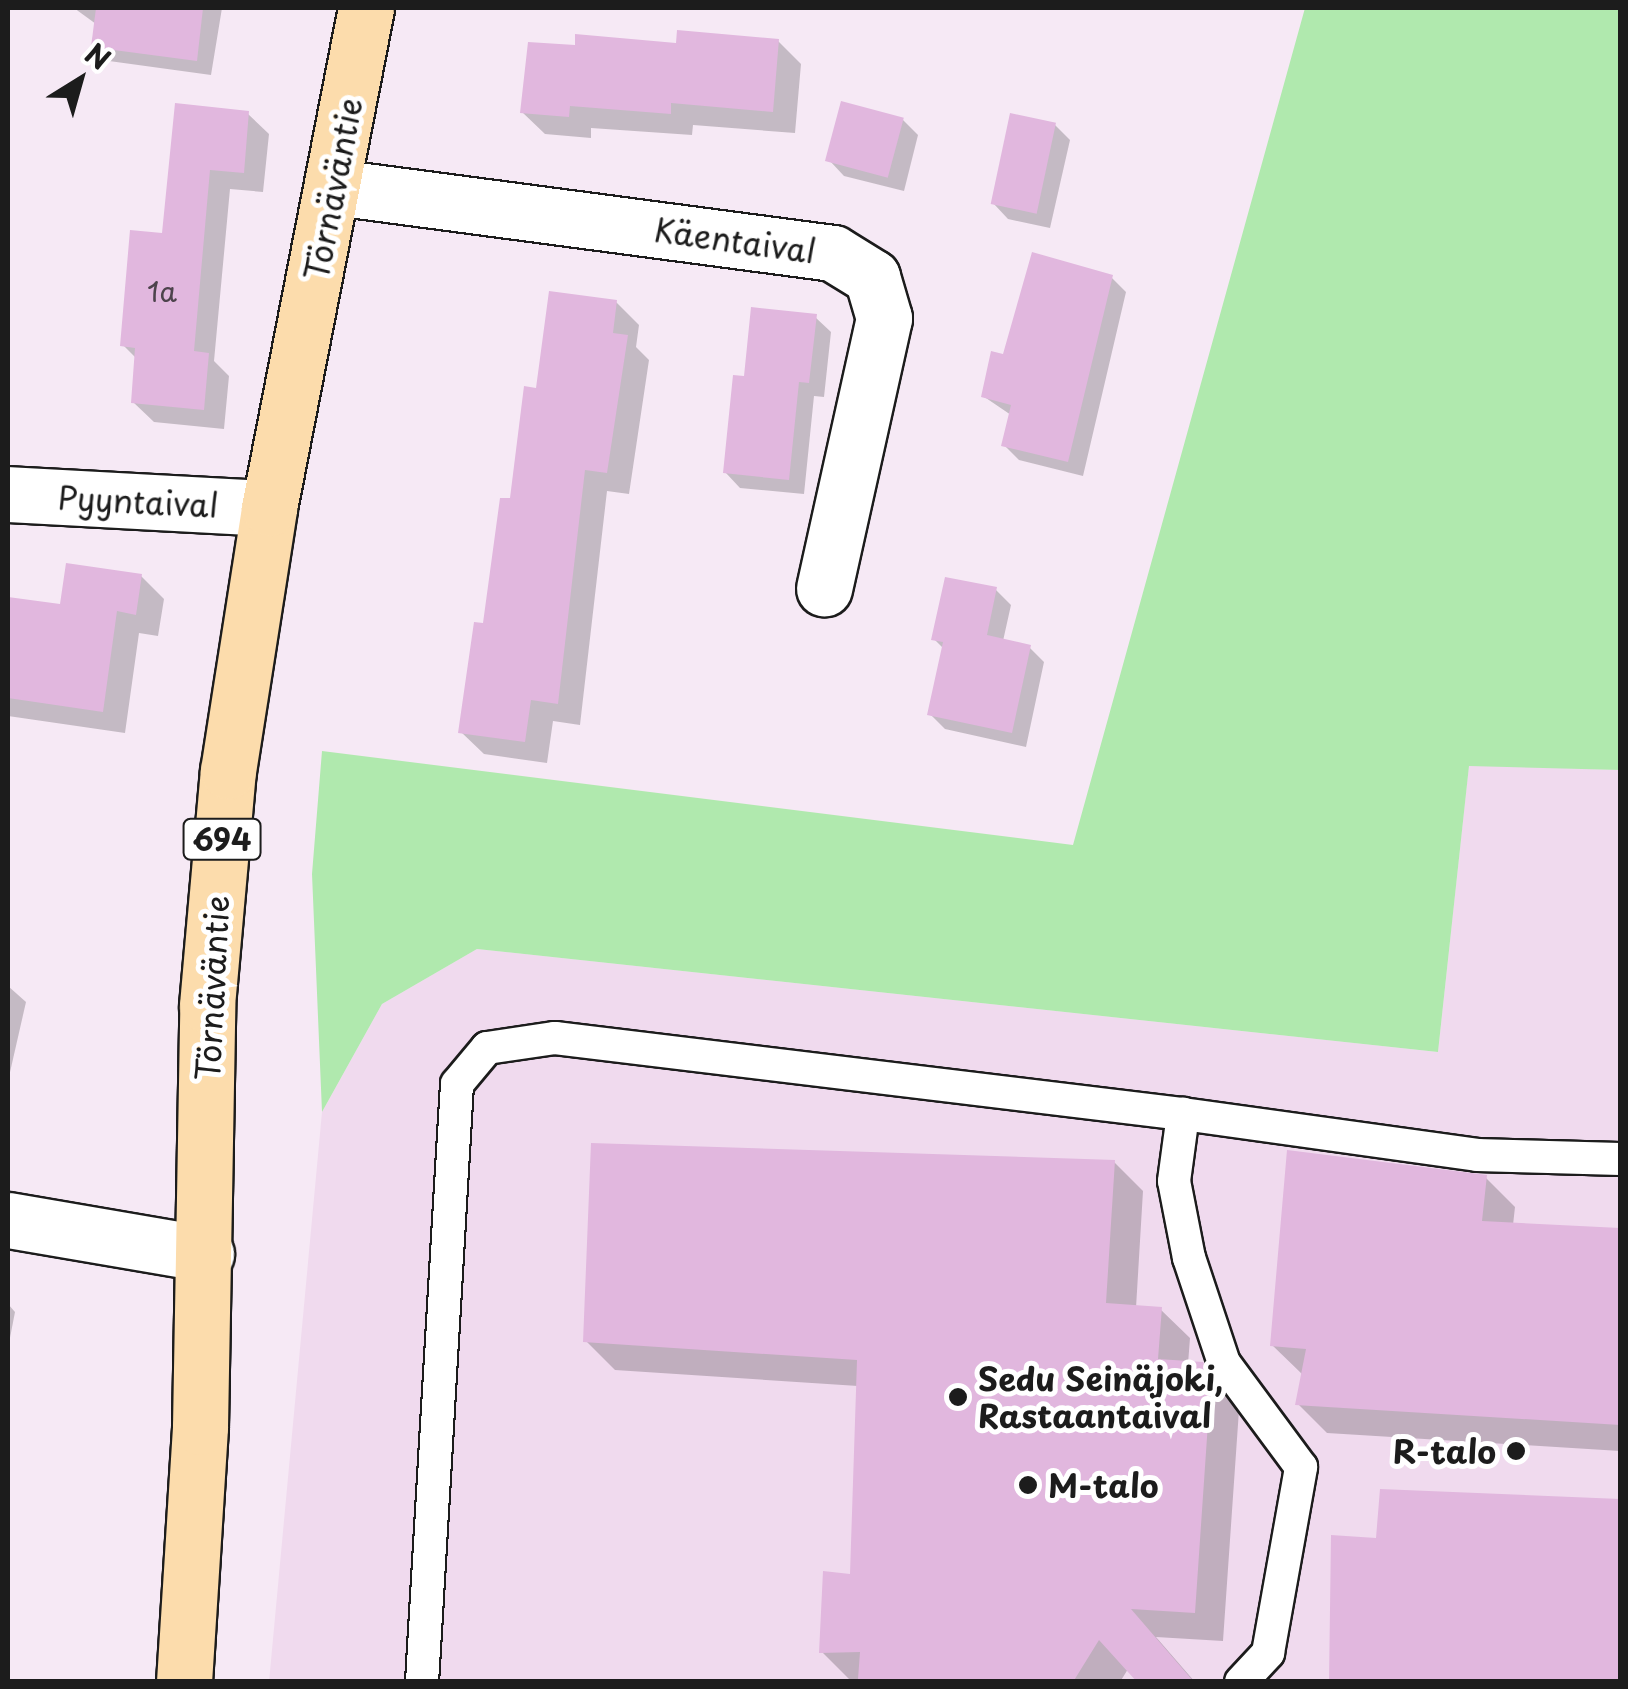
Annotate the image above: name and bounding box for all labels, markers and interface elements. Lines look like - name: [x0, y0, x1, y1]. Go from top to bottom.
- north arrow: [30, 30, 130, 130]
- text: N: [77, 32, 120, 79]
- street label: Törnäväntie: [296, 94, 370, 284]
- street label: Käentaival: [652, 210, 818, 270]
- house number: 1a: [147, 274, 177, 308]
- street label: Pyyntaival: [57, 478, 219, 524]
- road number: 694: [182, 814, 262, 864]
- street label: Törnäväntie: [188, 894, 236, 1082]
- place label: Sedu Seinäjoki, Rastaantaival: [978, 1360, 1224, 1435]
- marker: Sedu Seinäjoki, Rastaantaival: [947, 1386, 969, 1408]
- place label: R-talo: [1393, 1432, 1496, 1470]
- marker: R-talo: [1505, 1440, 1527, 1462]
- place label: M-talo: [1048, 1466, 1159, 1504]
- marker: M-talo: [1017, 1474, 1039, 1496]

